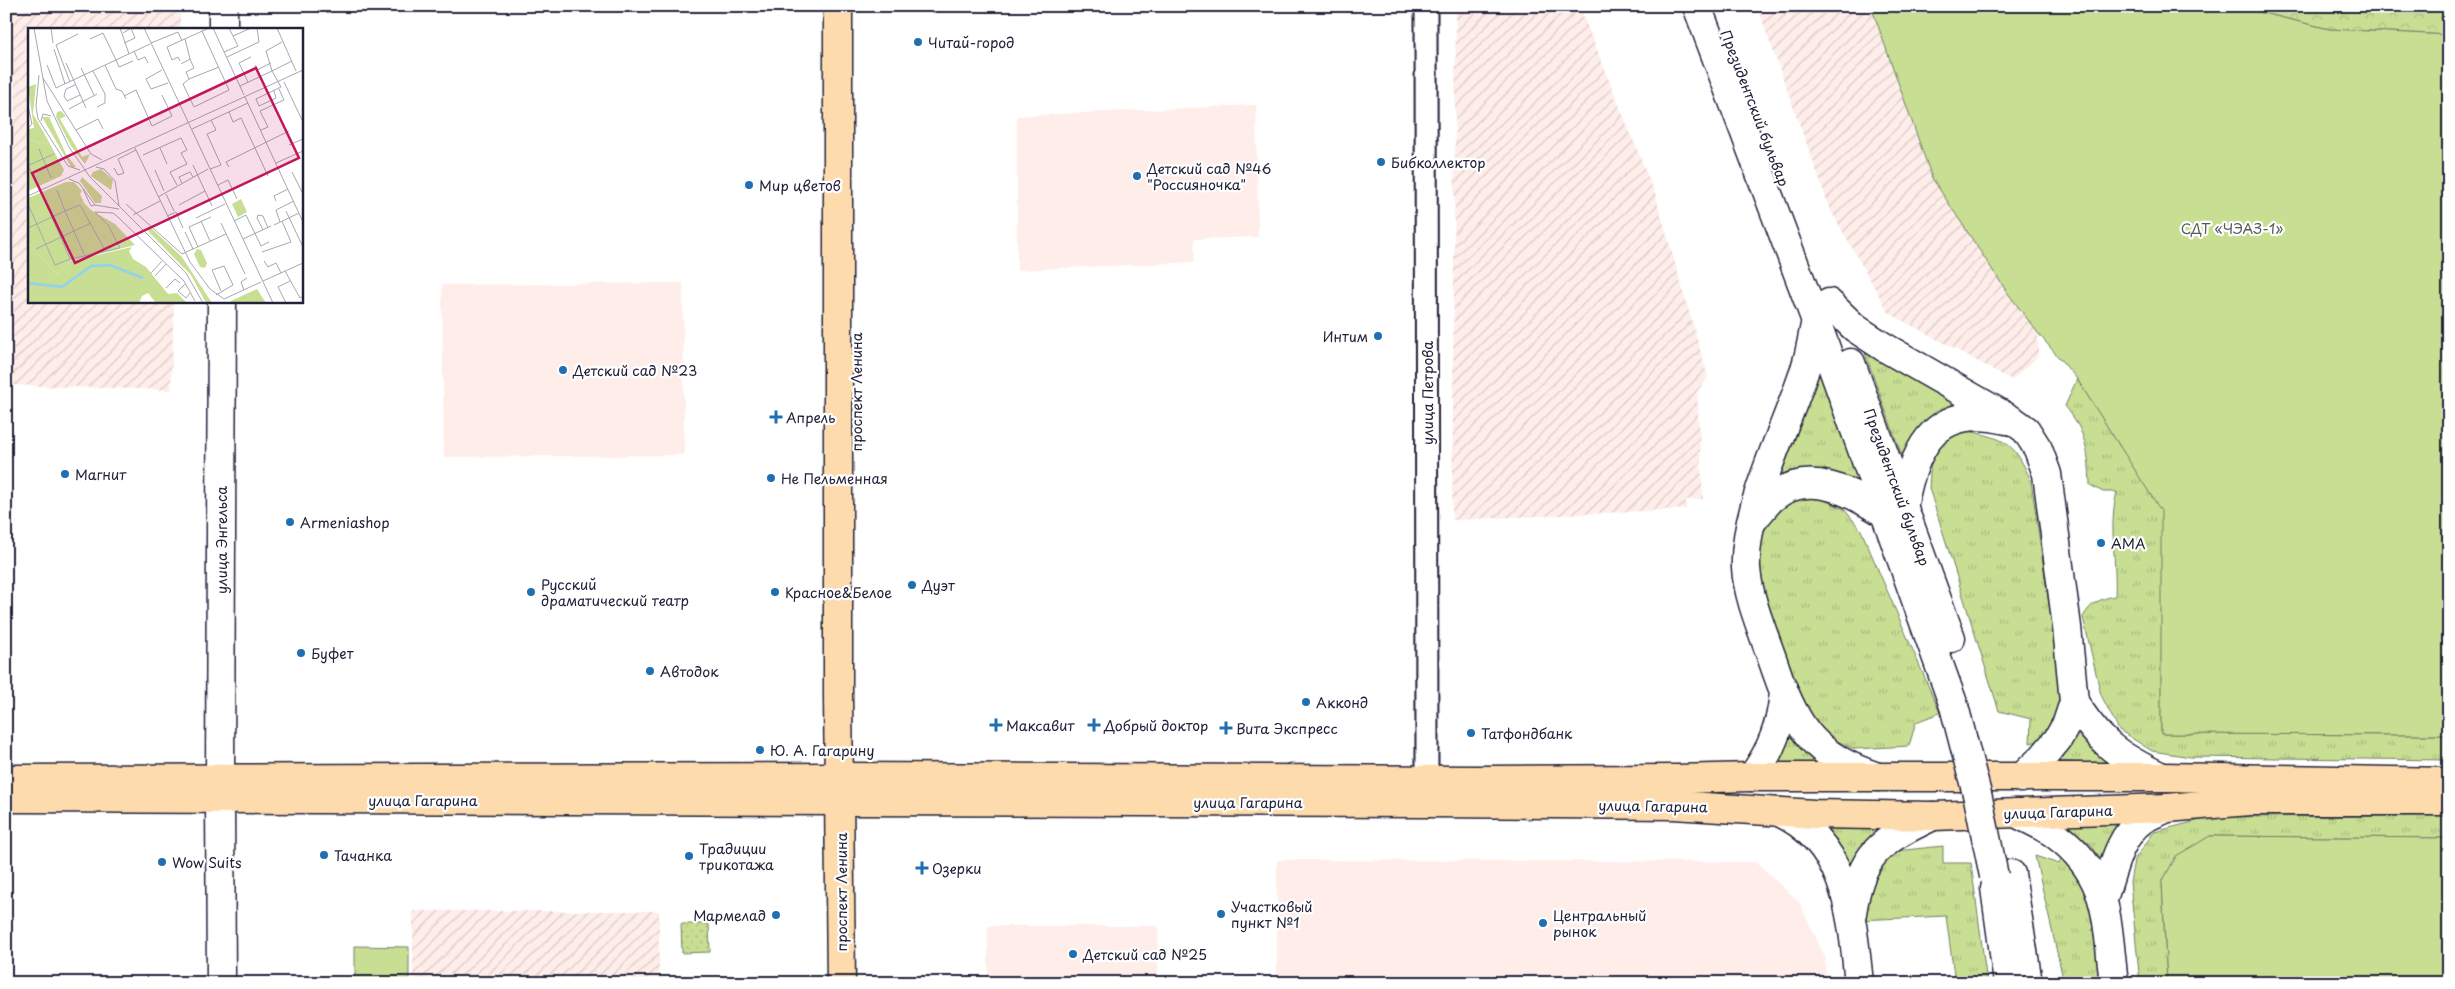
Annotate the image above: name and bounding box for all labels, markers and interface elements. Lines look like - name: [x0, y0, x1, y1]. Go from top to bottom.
- street label: Президентский бульвар: [1715, 27, 1795, 189]
- inset map: [28, 28, 302, 302]
- place label: Читай-город: [928, 32, 1014, 53]
- marker: Читай-город: [912, 36, 924, 48]
- place label: Бибколлектор: [1391, 152, 1485, 173]
- marker: Бибколлектор: [1375, 156, 1387, 168]
- place label: Детский сад №46 "Россияночка": [1146, 158, 1272, 195]
- marker: Детский сад №46 "Россияночка": [1131, 170, 1143, 182]
- place label: Мир цветов: [759, 175, 841, 196]
- marker: Мир цветов: [743, 179, 755, 191]
- park label: СДТ «ЧЭАЗ-1»: [2181, 218, 2283, 239]
- place label: Интим: [1323, 326, 1368, 347]
- marker: Интим: [1372, 330, 1384, 342]
- street label: проспект Ленина: [846, 332, 867, 452]
- street label: улица Петрова: [1417, 341, 1438, 445]
- place label: Детский сад №23: [572, 360, 697, 381]
- marker: Детский сад №23: [557, 364, 569, 376]
- street label: Президентский бульвар: [1859, 405, 1935, 569]
- place label: Апрель: [786, 407, 835, 428]
- marker: Апрель: [770, 411, 782, 423]
- place label: Магнит: [75, 464, 127, 485]
- marker: Магнит: [59, 468, 71, 480]
- place label: Не Пельменная: [781, 468, 888, 489]
- marker: Не Пельменная: [765, 472, 777, 484]
- street label: улица Энгельса: [211, 486, 232, 594]
- place label: Armeniashop: [300, 512, 390, 533]
- marker: Armeniashop: [284, 516, 296, 528]
- place label: АМА: [2111, 533, 2146, 554]
- marker: АМА: [2095, 537, 2107, 549]
- place label: Русский драматический театр: [541, 574, 689, 611]
- place label: Дуэт: [921, 575, 955, 596]
- marker: Дуэт: [906, 579, 918, 591]
- place label: Красное&Белое: [785, 582, 892, 603]
- marker: Русский драматический театр: [525, 586, 537, 598]
- marker: Красное&Белое: [769, 586, 781, 598]
- place label: Буфет: [311, 643, 354, 664]
- marker: Буфет: [295, 647, 307, 659]
- place label: Автодок: [660, 661, 719, 682]
- marker: Автодок: [644, 665, 656, 677]
- place label: Акконд: [1316, 692, 1368, 713]
- marker: Акконд: [1300, 696, 1312, 708]
- place label: Максавит: [1006, 715, 1075, 736]
- place label: Добрый доктор: [1103, 715, 1208, 736]
- place label: Вита Экспресс: [1236, 718, 1338, 739]
- marker: Максавит: [990, 719, 1002, 731]
- marker: Добрый доктор: [1088, 719, 1100, 731]
- marker: Вита Экспресс: [1220, 722, 1232, 734]
- place label: Татфондбанк: [1481, 723, 1573, 744]
- marker: Татфондбанк: [1465, 727, 1477, 739]
- place label: Ю. А. Гагарину: [770, 740, 875, 761]
- marker: Ю. А. Гагарину: [754, 744, 766, 756]
- street label: улица Гагарина: [368, 790, 478, 811]
- street label: улица Гагарина: [1193, 792, 1303, 813]
- street label: улица Гагарина: [1598, 795, 1708, 817]
- street label: улица Гагарина: [2003, 800, 2113, 824]
- street label: проспект Ленина: [831, 832, 852, 952]
- place label: Традиции трикотажа: [699, 838, 774, 875]
- place label: Тачанка: [334, 845, 392, 866]
- marker: Тачанка: [318, 849, 330, 861]
- marker: Традиции трикотажа: [683, 850, 695, 862]
- place label: Wow Suits: [172, 852, 242, 873]
- marker: Wow Suits: [156, 856, 168, 868]
- place label: Озерки: [932, 858, 982, 879]
- marker: Озерки: [916, 862, 928, 874]
- place label: Участковый пункт №1: [1231, 896, 1313, 933]
- place label: Мармелад: [693, 905, 766, 926]
- place label: Центральный рынок: [1553, 905, 1647, 942]
- marker: Участковый пункт №1: [1215, 908, 1227, 920]
- marker: Мармелад: [770, 909, 782, 921]
- marker: Центральный рынок: [1537, 917, 1549, 929]
- place label: Детский сад №25: [1082, 944, 1207, 965]
- marker: Детский сад №25: [1067, 948, 1079, 960]

